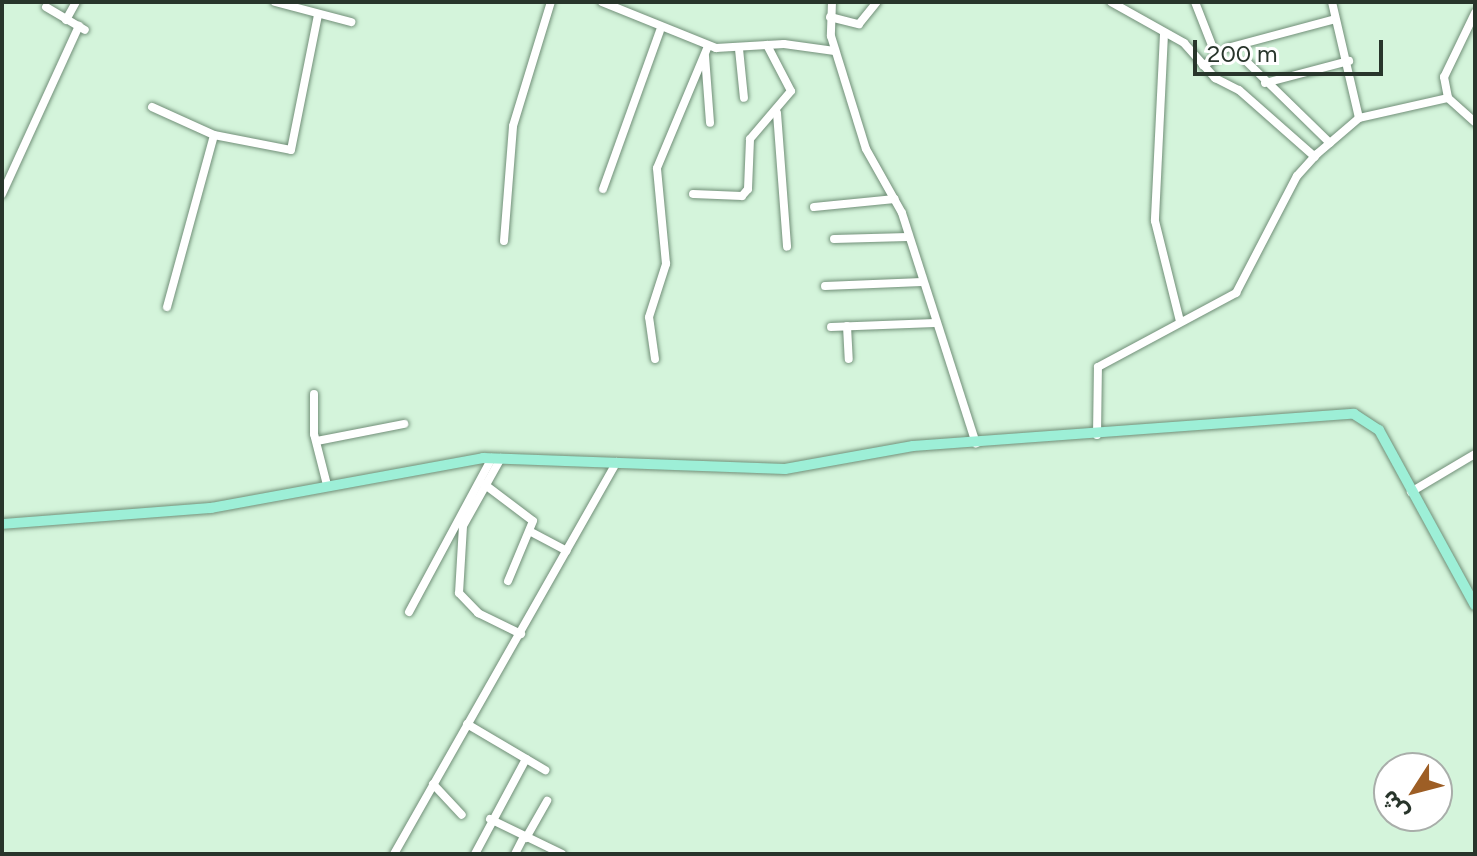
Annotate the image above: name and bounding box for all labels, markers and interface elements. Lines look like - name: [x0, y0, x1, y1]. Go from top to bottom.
- scale bar: [1197, 24, 1387, 74]
- text: 200 m: [1207, 39, 1278, 68]
- north arrow: [1373, 752, 1453, 832]
- text: ش: [1375, 785, 1415, 825]

